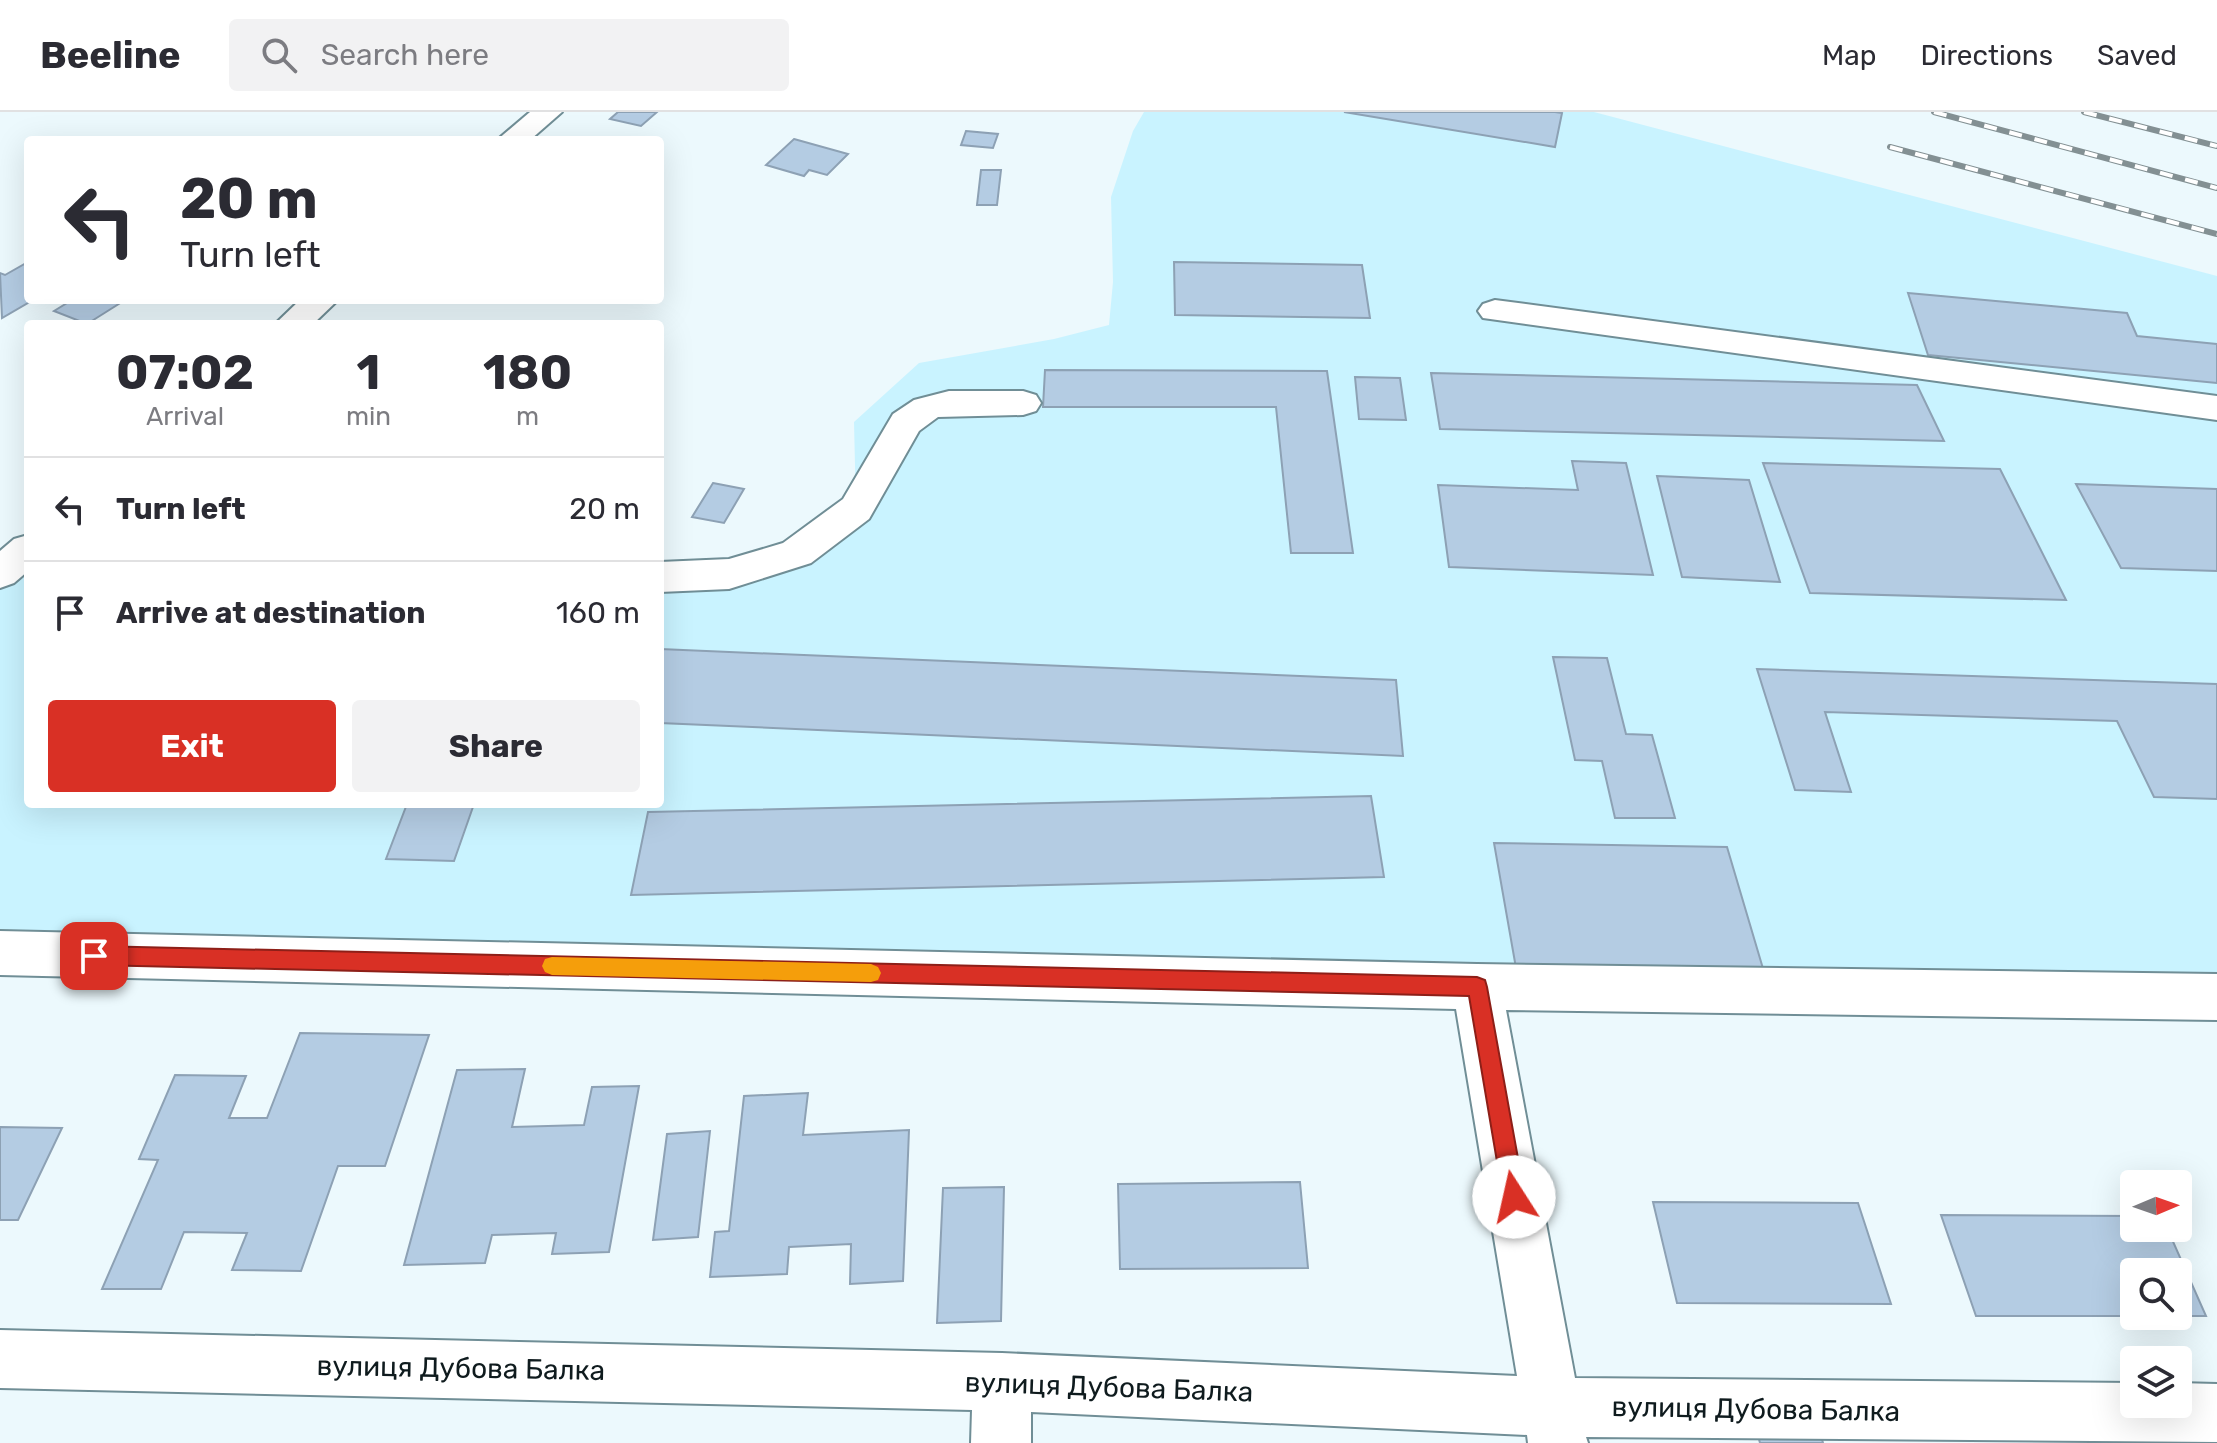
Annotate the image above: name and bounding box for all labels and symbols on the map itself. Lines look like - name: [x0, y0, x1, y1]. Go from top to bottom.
- pin: [60, 922, 128, 990]
- position arrow: [1472, 1155, 1556, 1239]
- north arrow: [2120, 1170, 2192, 1242]
- street label: вулиця Дубова Балка: [316, 1349, 606, 1387]
- street label: вулиця Дубова Балка: [964, 1365, 1254, 1409]
- street label: вулиця Дубова Балка: [1611, 1390, 1901, 1428]

